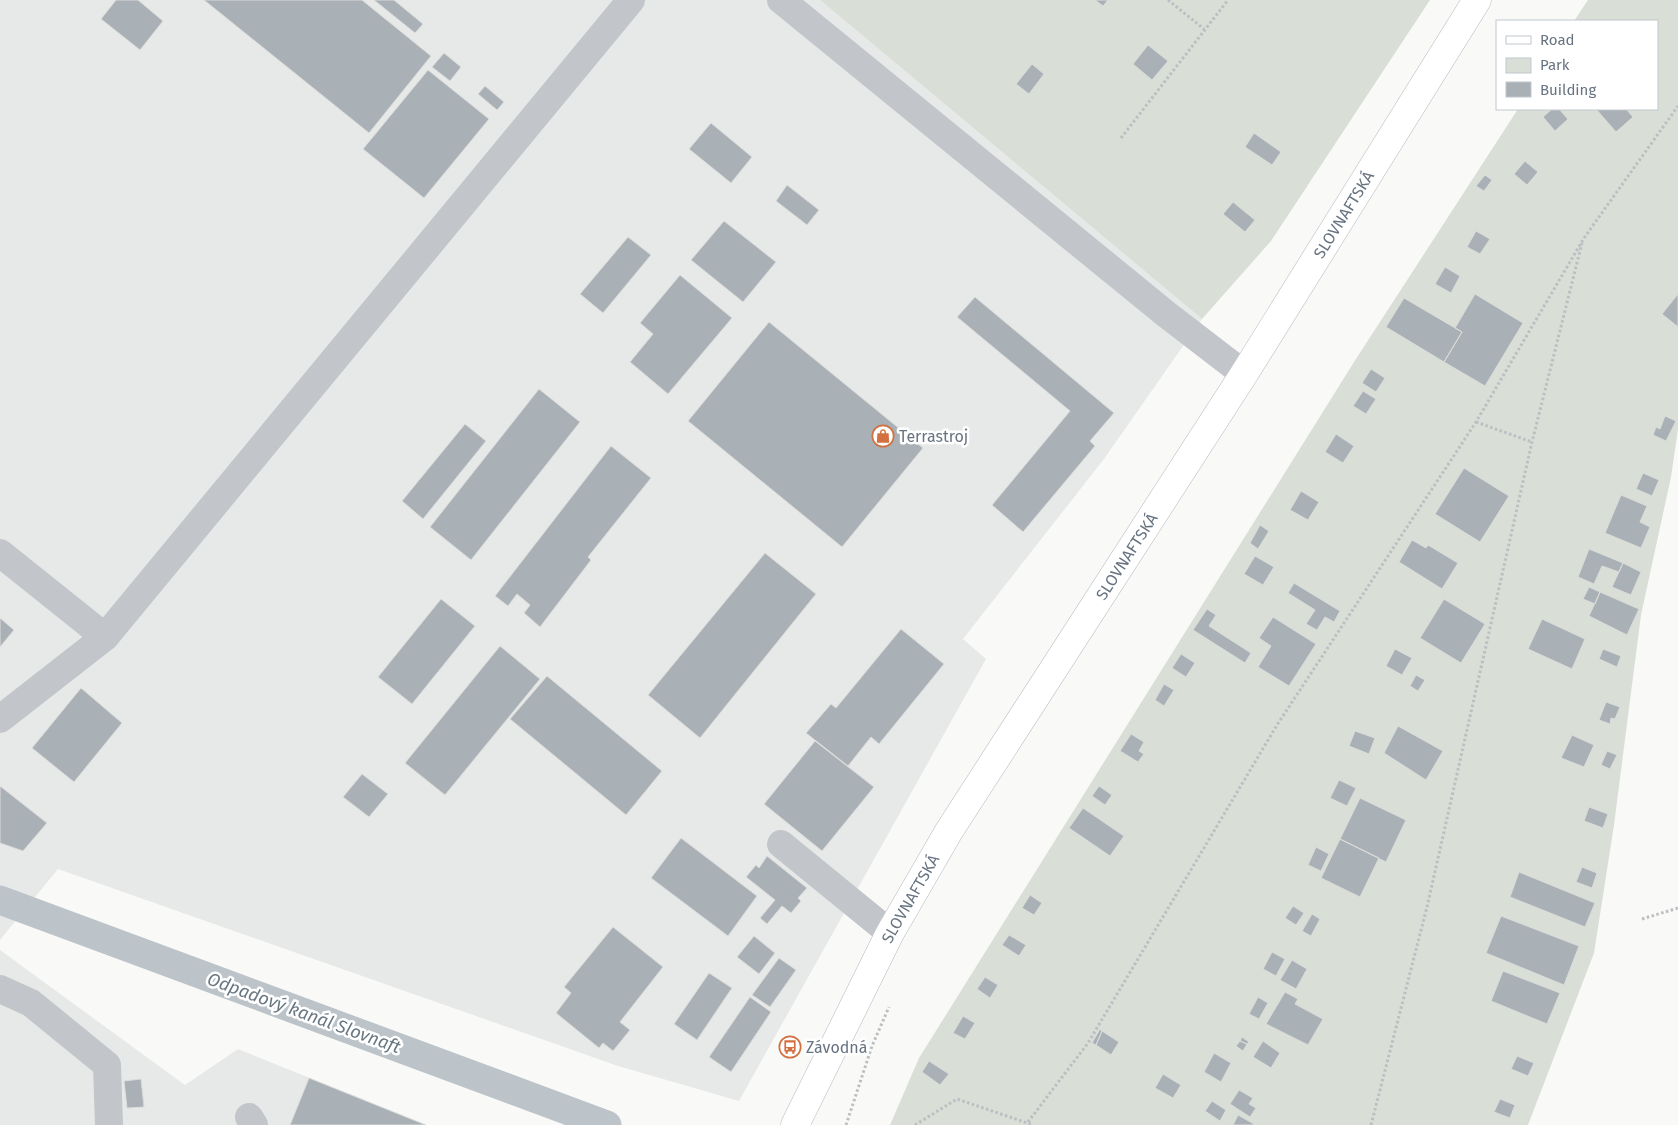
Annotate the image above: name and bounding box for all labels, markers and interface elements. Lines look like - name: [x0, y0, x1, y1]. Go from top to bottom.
- legend: [1496, 20, 1658, 110]
- text: Road: [1540, 31, 1575, 49]
- text: Park: [1540, 56, 1570, 74]
- text: Building: [1540, 81, 1596, 99]
- street label: SLOVNAFTSKÁ: [1309, 166, 1378, 262]
- shop icon: Terrastroj: [871, 424, 895, 448]
- place label: Terrastroj: [899, 427, 968, 446]
- street label: SLOVNAFTSKÁ: [1091, 508, 1162, 603]
- street label: SLOVNAFTSKÁ: [877, 850, 943, 946]
- water label: Odpadový kanál Slovnaft: [204, 968, 404, 1058]
- bus stop icon: Závodná: [778, 1035, 802, 1059]
- place label: Závodná: [806, 1038, 867, 1057]

